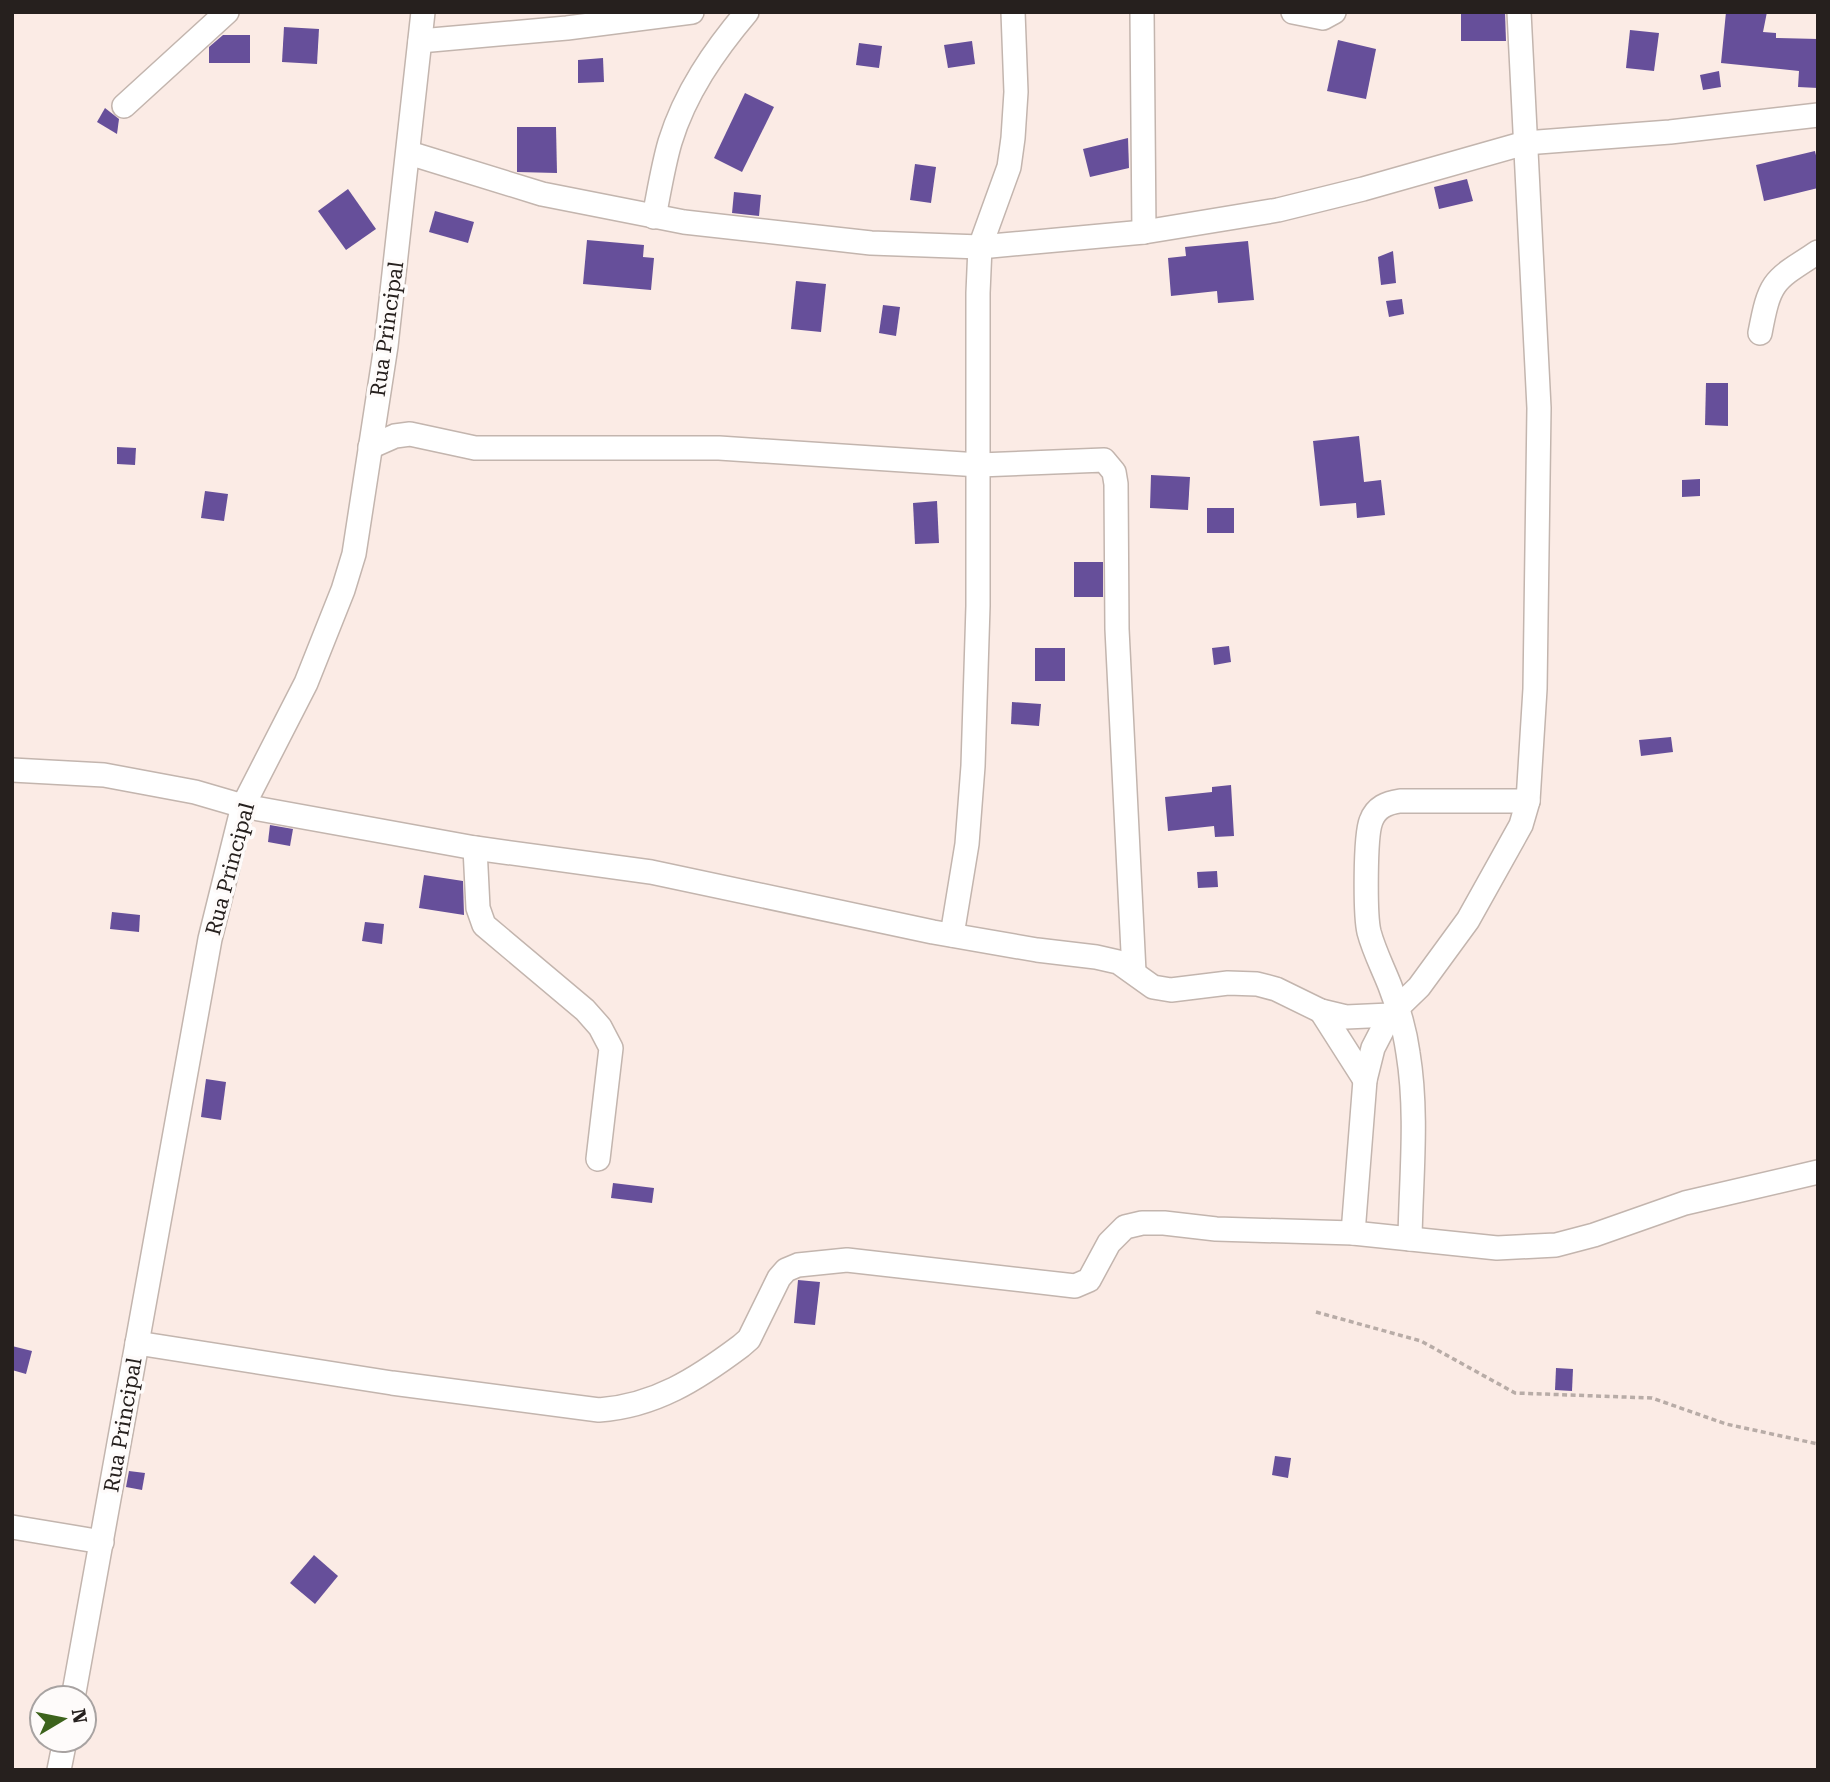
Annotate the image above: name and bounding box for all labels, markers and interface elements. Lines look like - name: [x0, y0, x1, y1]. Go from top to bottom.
- street label: Rua Principal: [366, 259, 408, 398]
- street label: Rua Principal: [201, 800, 259, 938]
- street label: Rua Principal: [99, 1355, 147, 1494]
- north arrow: [28, 1684, 98, 1754]
- text: N: [67, 1707, 92, 1726]

